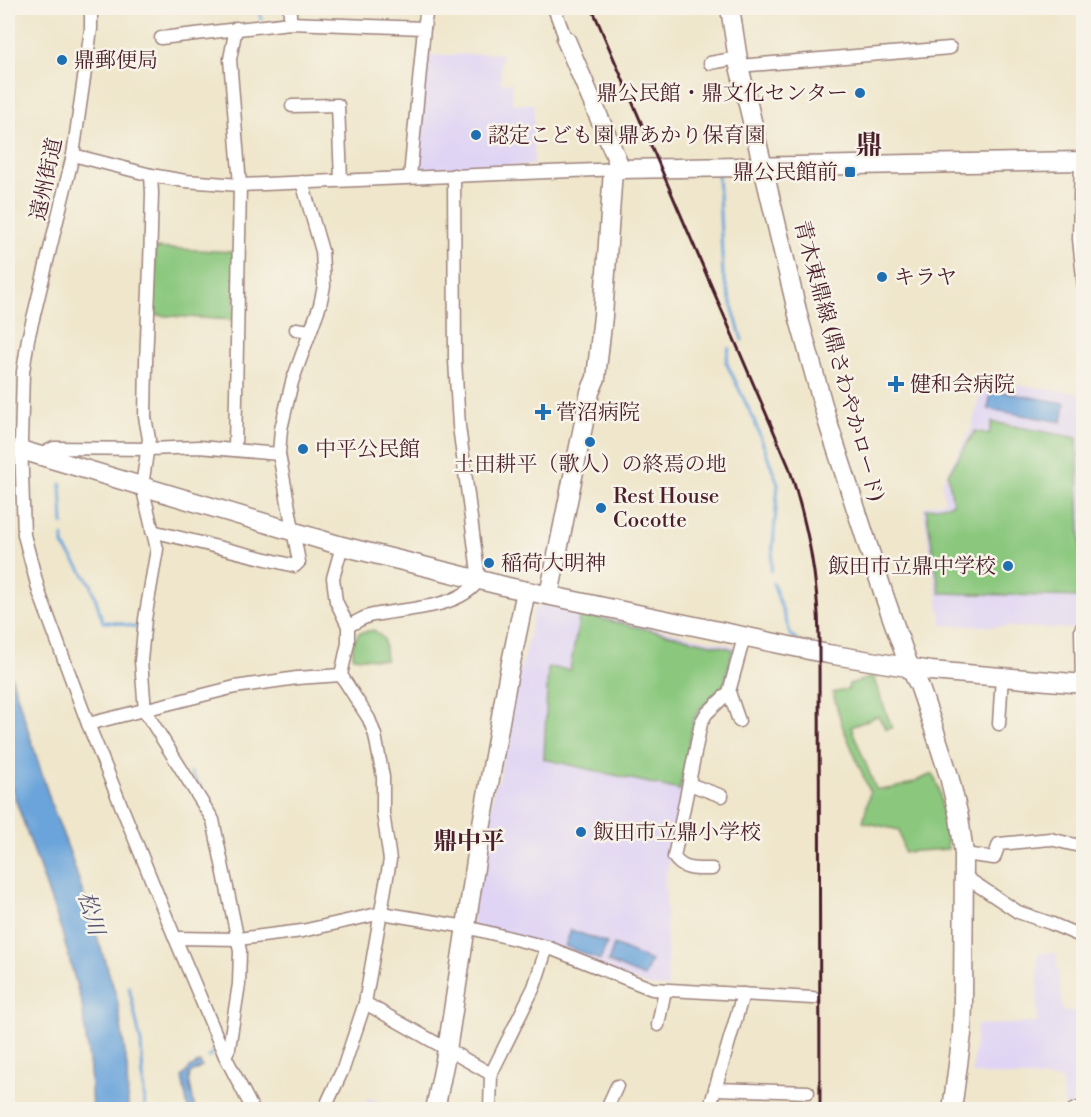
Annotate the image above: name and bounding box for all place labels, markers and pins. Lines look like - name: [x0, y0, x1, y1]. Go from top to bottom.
- place label: 鼎郵便局: [74, 48, 158, 74]
- marker: 鼎郵便局: [55, 53, 69, 67]
- place label: 鼎公民館・鼎文化センター: [597, 81, 848, 107]
- marker: 鼎公民館・鼎文化センター: [853, 86, 867, 100]
- place label: 認定こども園 鼎あかり保育園: [488, 123, 765, 149]
- marker: 認定こども園 鼎あかり保育園: [469, 128, 483, 142]
- place label: 鼎公民館前: [733, 160, 838, 186]
- marker: 鼎公民館前: [843, 165, 857, 179]
- place label: キラヤ: [894, 265, 957, 291]
- marker: キラヤ: [875, 270, 889, 284]
- place label: 健和会病院: [910, 372, 1015, 398]
- marker: 健和会病院: [887, 375, 905, 393]
- place label: 菅沼病院: [556, 400, 640, 426]
- marker: 菅沼病院: [534, 403, 552, 421]
- marker: 土田耕平（歌人）の終焉の地: [583, 435, 597, 449]
- place label: 中平公民館: [315, 437, 420, 463]
- marker: 中平公民館: [296, 442, 310, 456]
- place label: 土田耕平（歌人）の終焉の地: [454, 452, 727, 478]
- place label: Rest House Cocotte: [613, 484, 719, 534]
- marker: Rest House Cocotte: [594, 501, 608, 515]
- place label: 稲荷大明神: [501, 551, 606, 577]
- place label: 飯田市立鼎中学校: [828, 554, 996, 580]
- marker: 稲荷大明神: [482, 556, 496, 570]
- marker: 飯田市立鼎中学校: [1001, 559, 1015, 573]
- place label: 飯田市立鼎小学校: [593, 820, 761, 846]
- marker: 飯田市立鼎小学校: [574, 825, 588, 839]

